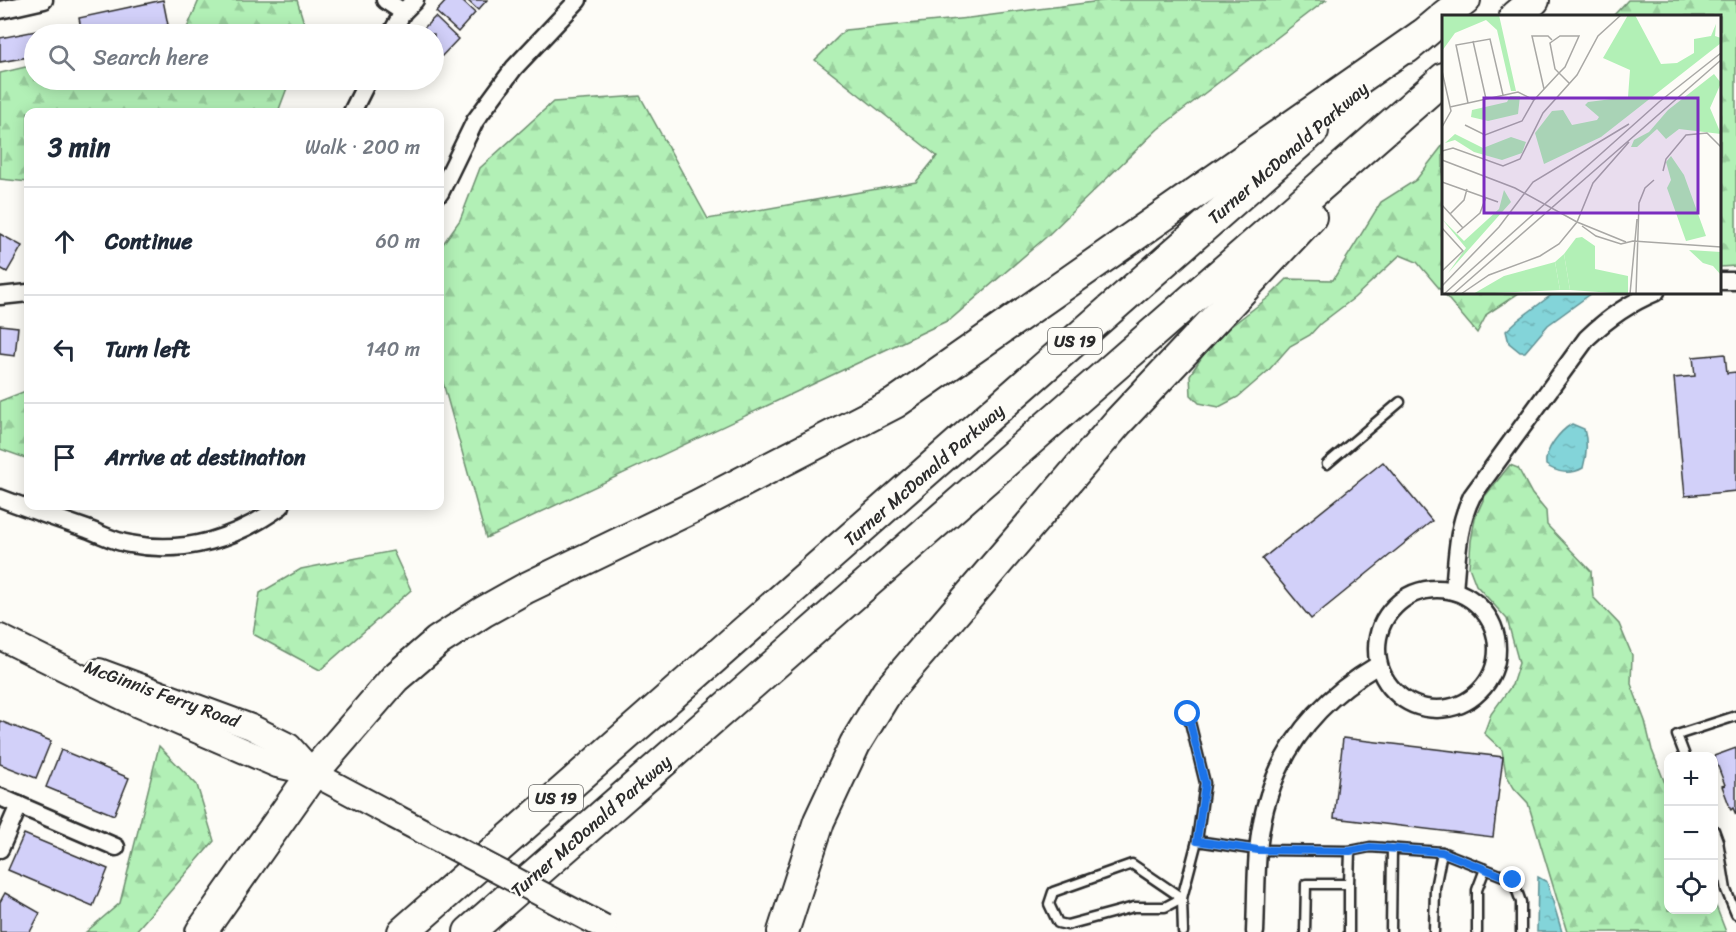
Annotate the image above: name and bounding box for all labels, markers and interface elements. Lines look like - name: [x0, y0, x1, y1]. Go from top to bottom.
- inset map: [1442, 15, 1721, 294]
- search box: [24, 24, 444, 90]
- text: Search here: [93, 38, 209, 77]
- icon: search: [45, 41, 78, 74]
- street label: Turner McDonald Parkway: [1200, 73, 1377, 232]
- text: 3 min: [48, 124, 110, 170]
- text: Walk · 200 m: [305, 130, 420, 165]
- text: Continue: [105, 222, 193, 261]
- text: 60 m: [375, 224, 420, 259]
- icon: ahead: [48, 225, 81, 258]
- road number: US 19: [1048, 328, 1102, 354]
- text: Turn left: [105, 330, 190, 369]
- text: 140 m: [366, 332, 420, 367]
- icon: left: [48, 333, 81, 366]
- street label: Turner McDonald Parkway: [836, 395, 1013, 554]
- text: Arrive at destination: [105, 438, 306, 477]
- icon: arrive: [48, 441, 81, 474]
- street label: McGinnis Ferry Road: [80, 651, 246, 737]
- route start: [1174, 700, 1200, 726]
- street label: Turner McDonald Parkway: [503, 746, 680, 905]
- map controls: [1664, 752, 1718, 914]
- button: +: [1664, 752, 1718, 806]
- road number: US 19: [529, 785, 583, 811]
- button: −: [1664, 806, 1718, 860]
- button: locate: [1664, 860, 1718, 914]
- route end: [1499, 866, 1525, 892]

